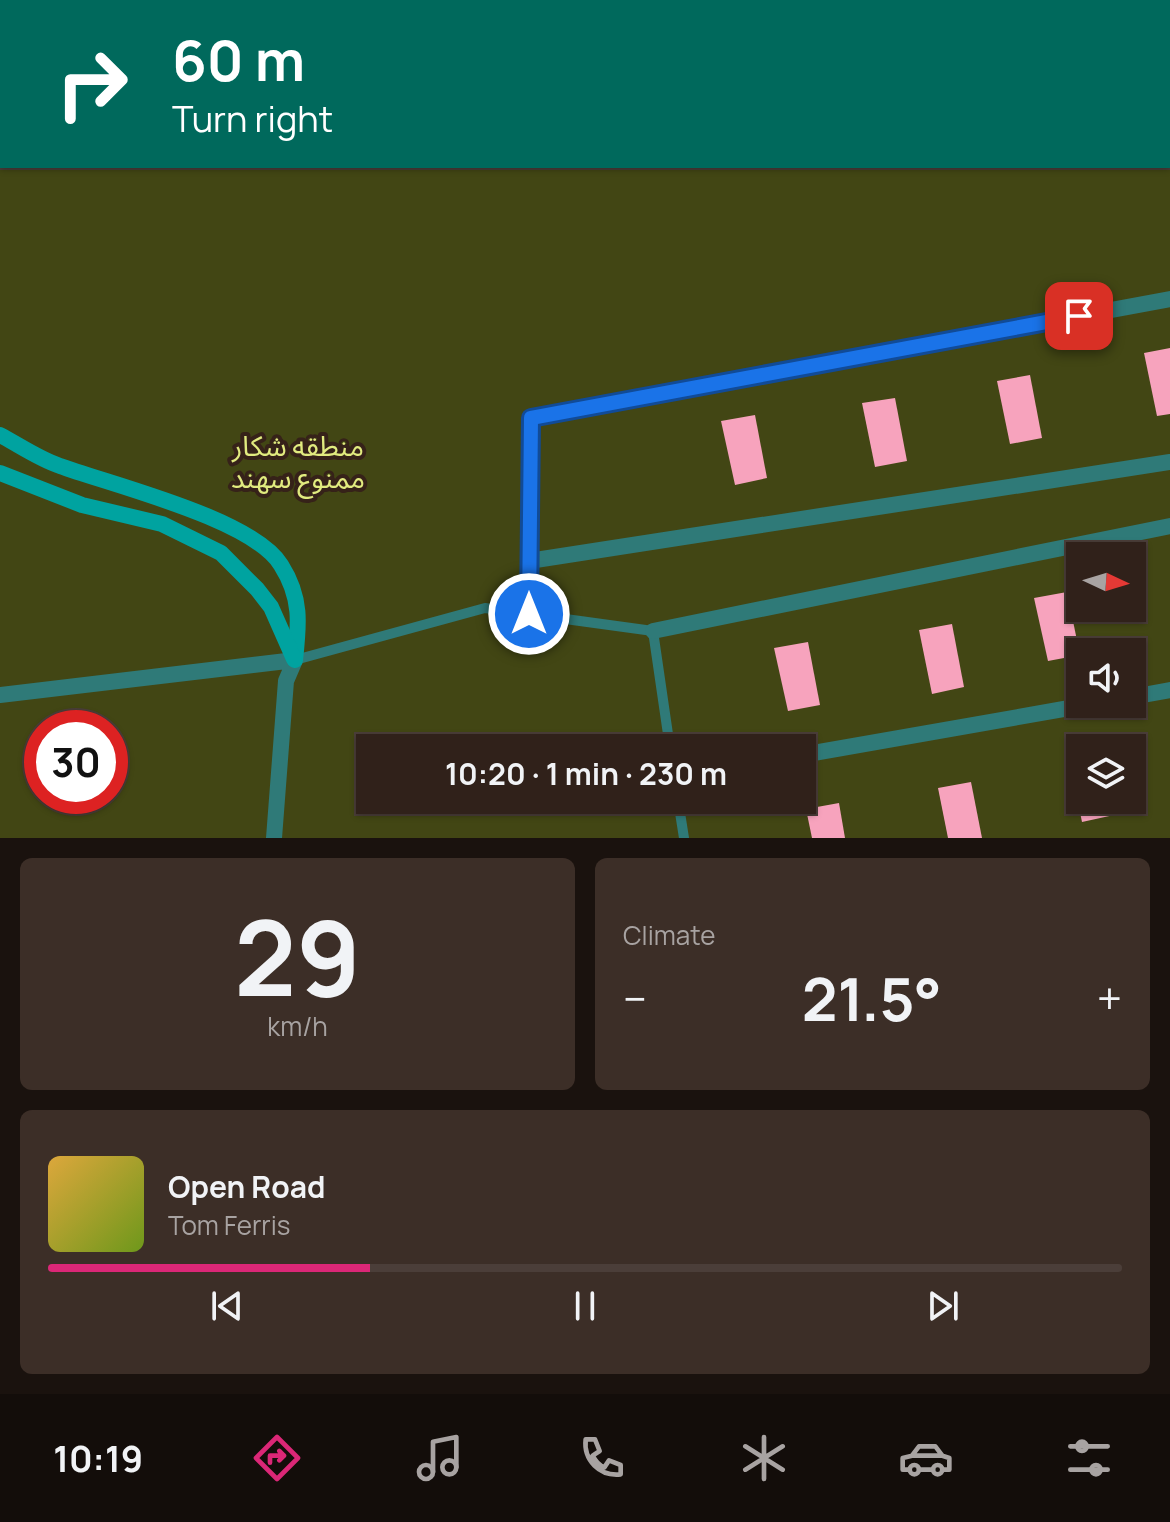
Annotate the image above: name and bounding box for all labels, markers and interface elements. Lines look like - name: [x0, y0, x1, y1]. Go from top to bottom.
- text: 60 m: [172, 21, 305, 98]
- icon: right: [40, 32, 144, 136]
- text: Turn right: [172, 94, 333, 143]
- pin: [1045, 282, 1113, 350]
- icon: arrive: [1057, 294, 1101, 338]
- park label: منطقه شکار ممنوع سهند: [231, 426, 365, 499]
- north arrow: [1066, 542, 1146, 622]
- map controls: [1066, 542, 1146, 814]
- position arrow: [487, 572, 571, 656]
- button: sound: [1066, 638, 1146, 718]
- speed limit sign: 30: [24, 710, 128, 814]
- button: layers: [1066, 734, 1146, 814]
- text: 10:20 · 1 min · 230 m: [445, 753, 727, 794]
- text: 29: [234, 885, 361, 1027]
- text: Climate: [623, 917, 715, 953]
- text: 21.5°: [802, 957, 942, 1039]
- text: −: [623, 968, 647, 1028]
- text: +: [1097, 968, 1122, 1028]
- text: km/h: [267, 1008, 328, 1044]
- text: Open Road: [168, 1166, 325, 1207]
- text: Tom Ferris: [168, 1207, 290, 1243]
- icon: previous: [205, 1284, 249, 1328]
- icon: pause: [563, 1284, 607, 1328]
- icon: next: [921, 1284, 965, 1328]
- icon: directions: [249, 1430, 305, 1486]
- icon: music: [412, 1430, 468, 1486]
- icon: phone: [574, 1430, 630, 1486]
- icon: climate: [736, 1430, 792, 1486]
- icon: car: [898, 1430, 954, 1486]
- icon: filters: [1061, 1430, 1117, 1486]
- text: 10:19: [53, 1434, 143, 1483]

